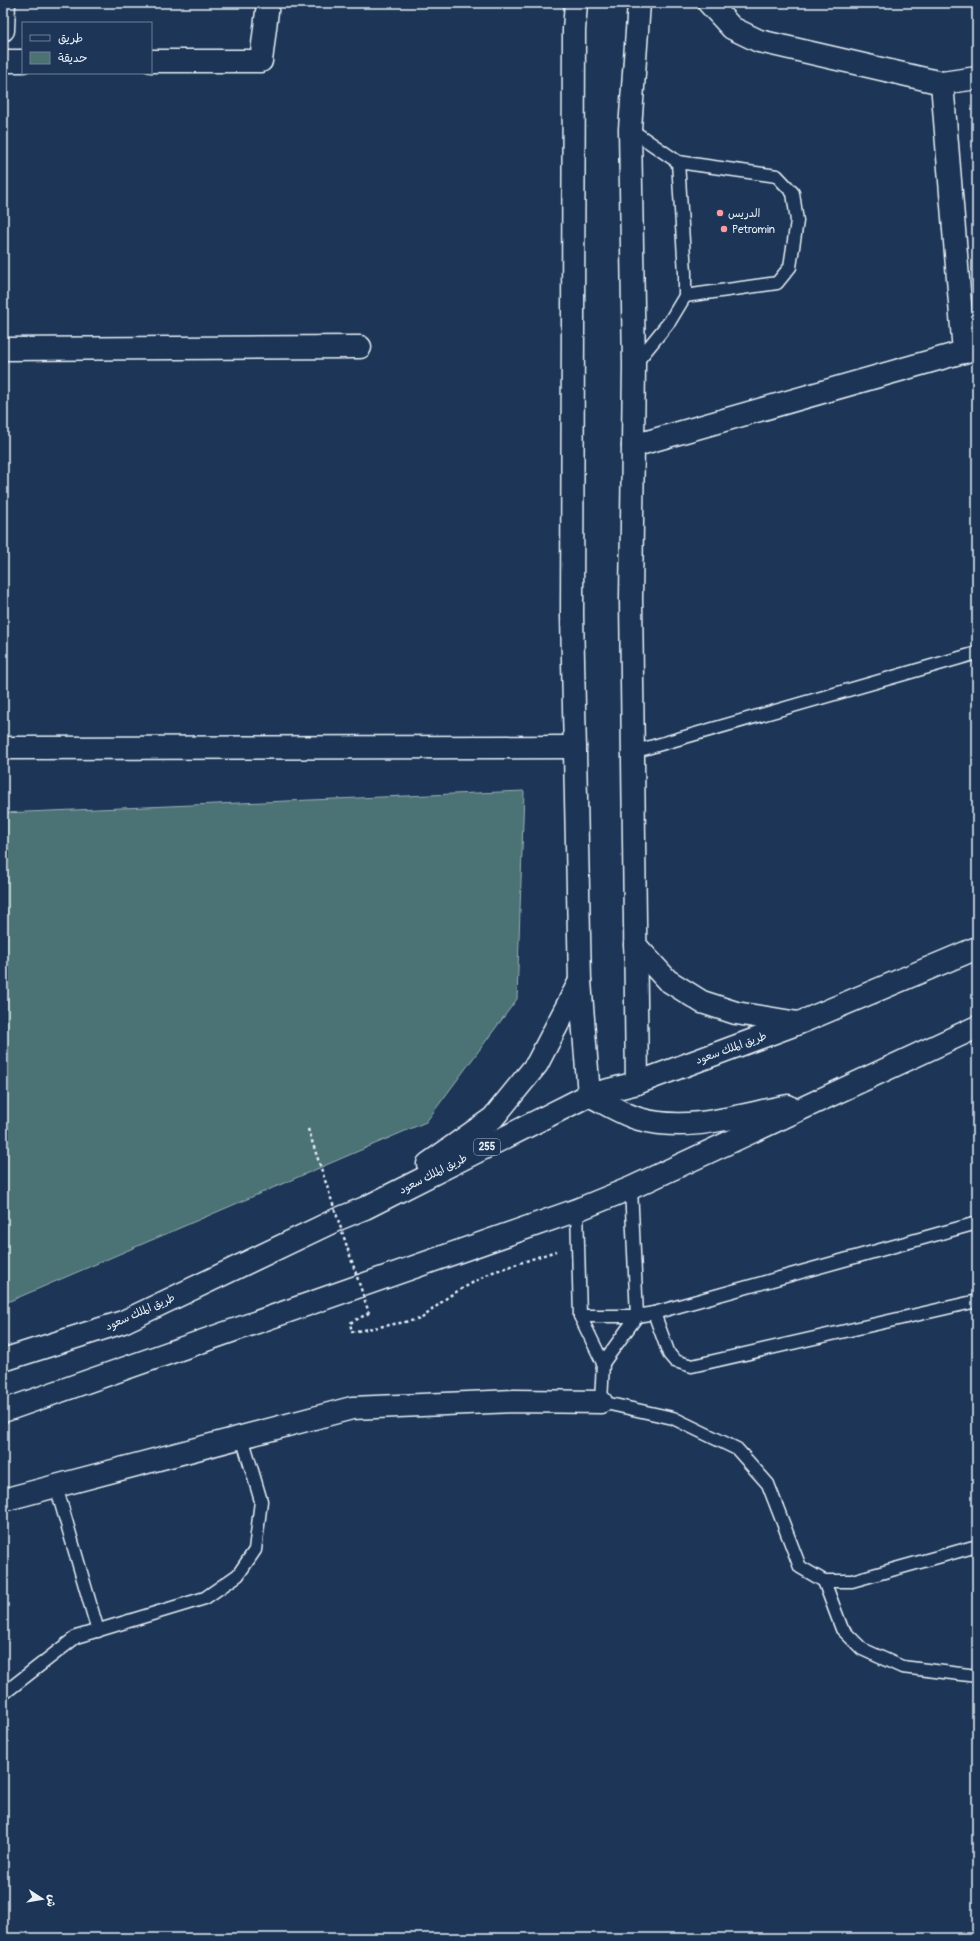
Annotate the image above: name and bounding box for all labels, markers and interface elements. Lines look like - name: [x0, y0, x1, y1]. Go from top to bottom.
- legend: [22, 22, 152, 74]
- text: طريق: [58, 31, 83, 46]
- text: حديقة: [58, 51, 87, 66]
- place label: الدريس: [728, 207, 760, 220]
- marker: الدريس: [715, 208, 725, 218]
- place label: Petromin: [732, 223, 775, 236]
- marker: Petromin: [719, 224, 729, 234]
- street label: طريق الملك سعود: [694, 1029, 769, 1068]
- road number: 255: [474, 1139, 500, 1155]
- street label: طريق الملك سعود: [397, 1151, 470, 1198]
- street label: طريق الملك سعود: [103, 1291, 177, 1334]
- north arrow: [22, 1879, 62, 1919]
- text: ش: [44, 1894, 59, 1908]

